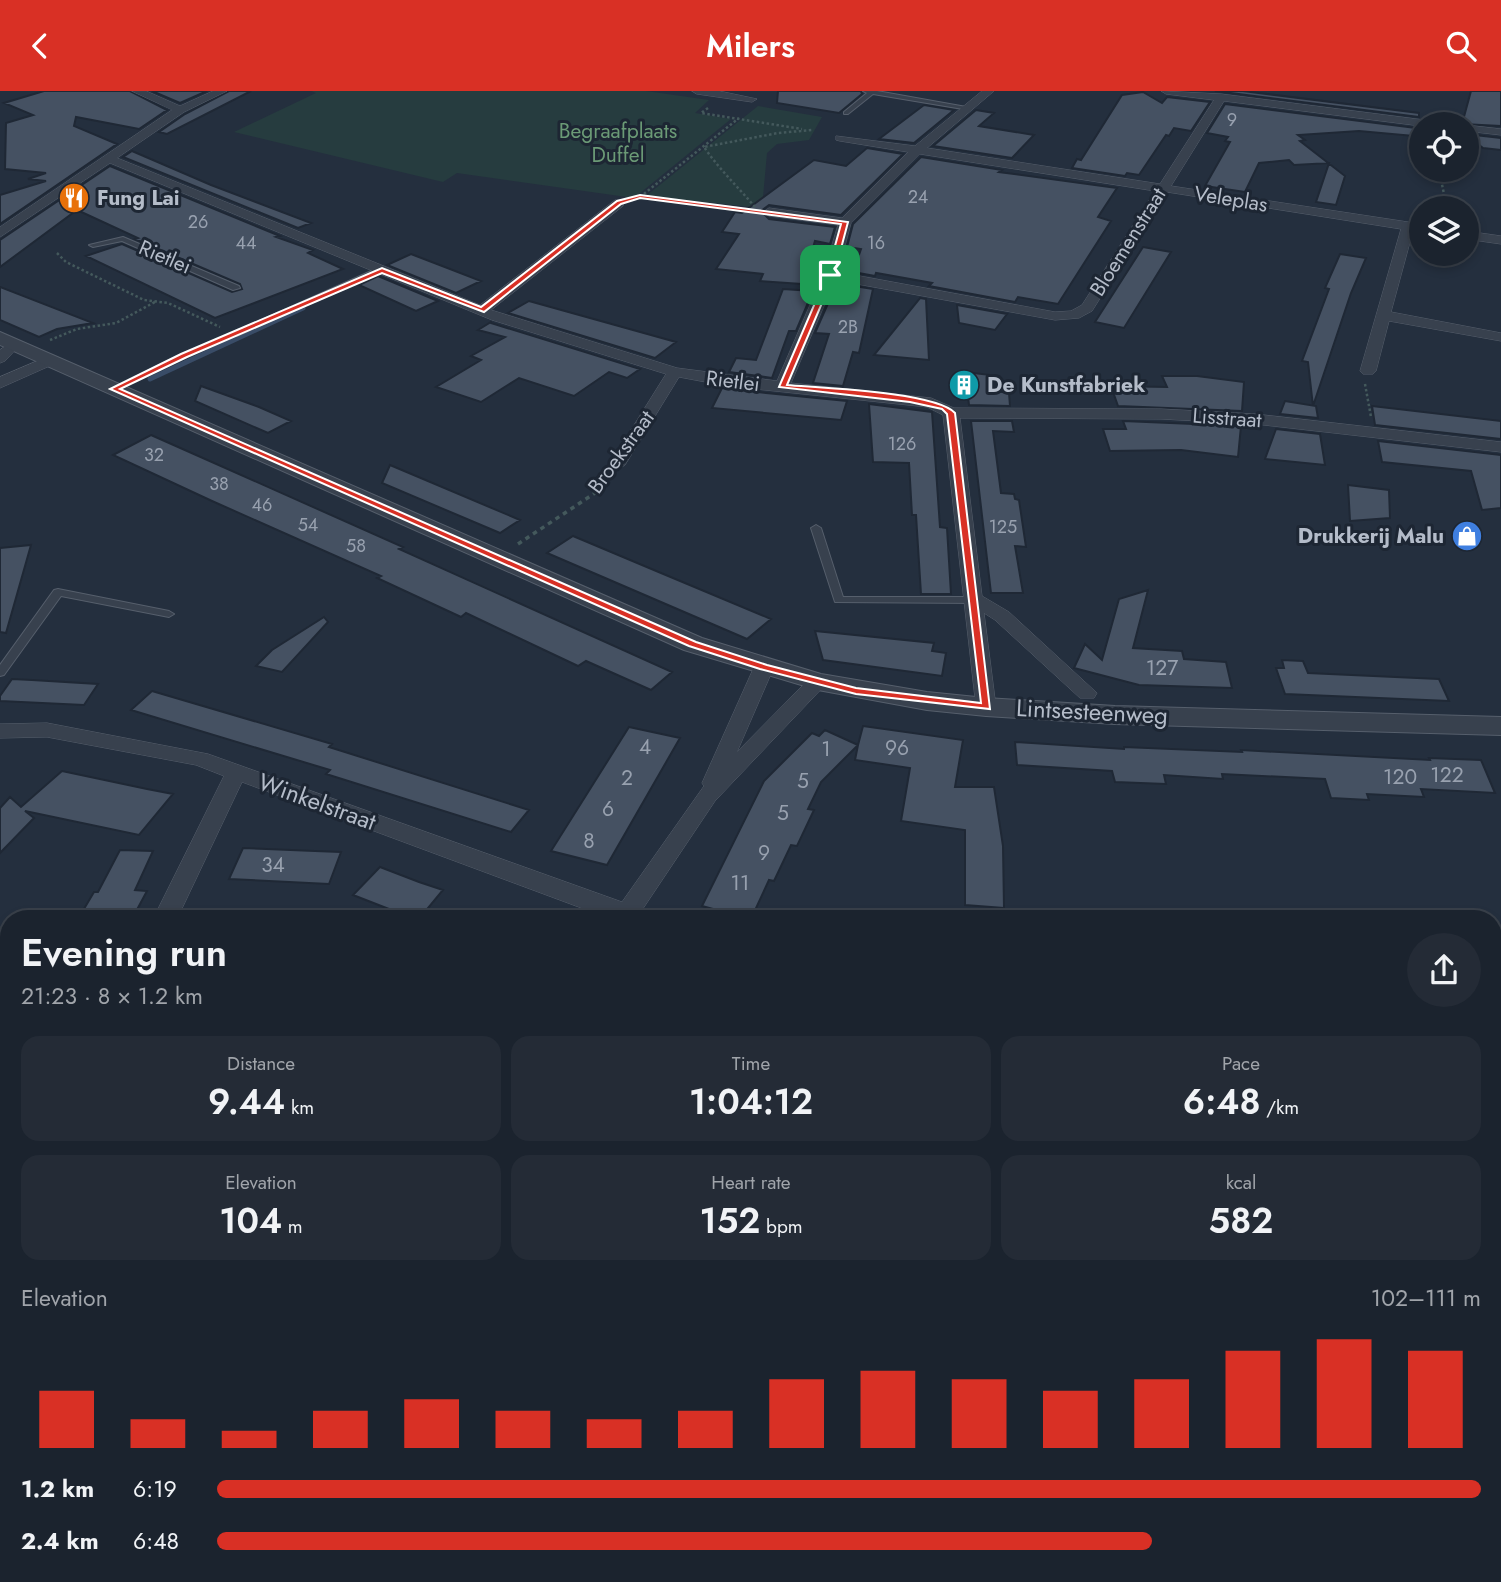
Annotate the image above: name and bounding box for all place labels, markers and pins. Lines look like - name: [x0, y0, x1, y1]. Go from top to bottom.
- restaurant icon: Fung Lai: [57, 181, 91, 215]
- place label: Fung Lai: [97, 183, 180, 213]
- pin: [800, 245, 860, 305]
- building icon: De Kunstfabriek: [947, 368, 981, 402]
- place label: De Kunstfabriek: [987, 370, 1145, 400]
- shop icon: Drukkerij Malu: [1450, 519, 1484, 553]
- place label: Drukkerij Malu: [1298, 521, 1444, 551]

